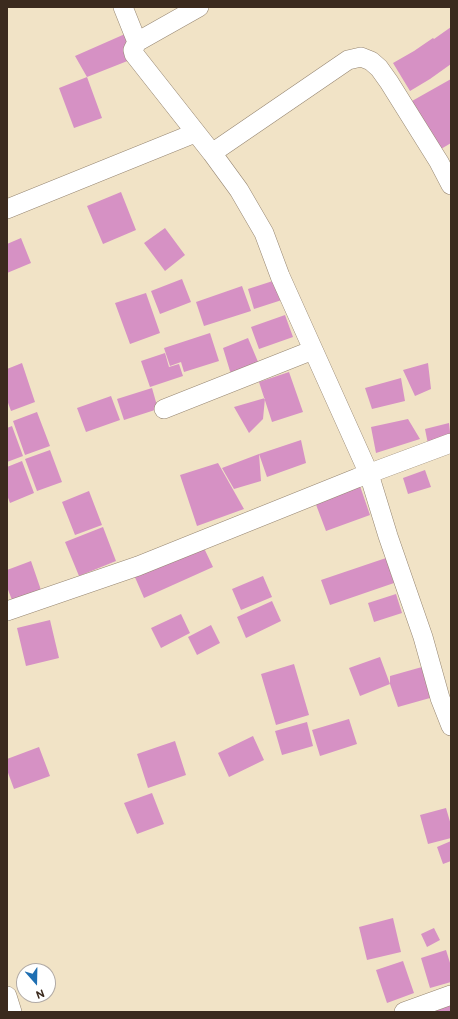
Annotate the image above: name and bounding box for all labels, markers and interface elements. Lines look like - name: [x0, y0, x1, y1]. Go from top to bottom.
- north arrow: [16, 963, 56, 1003]
- text: N: [34, 986, 46, 1001]

